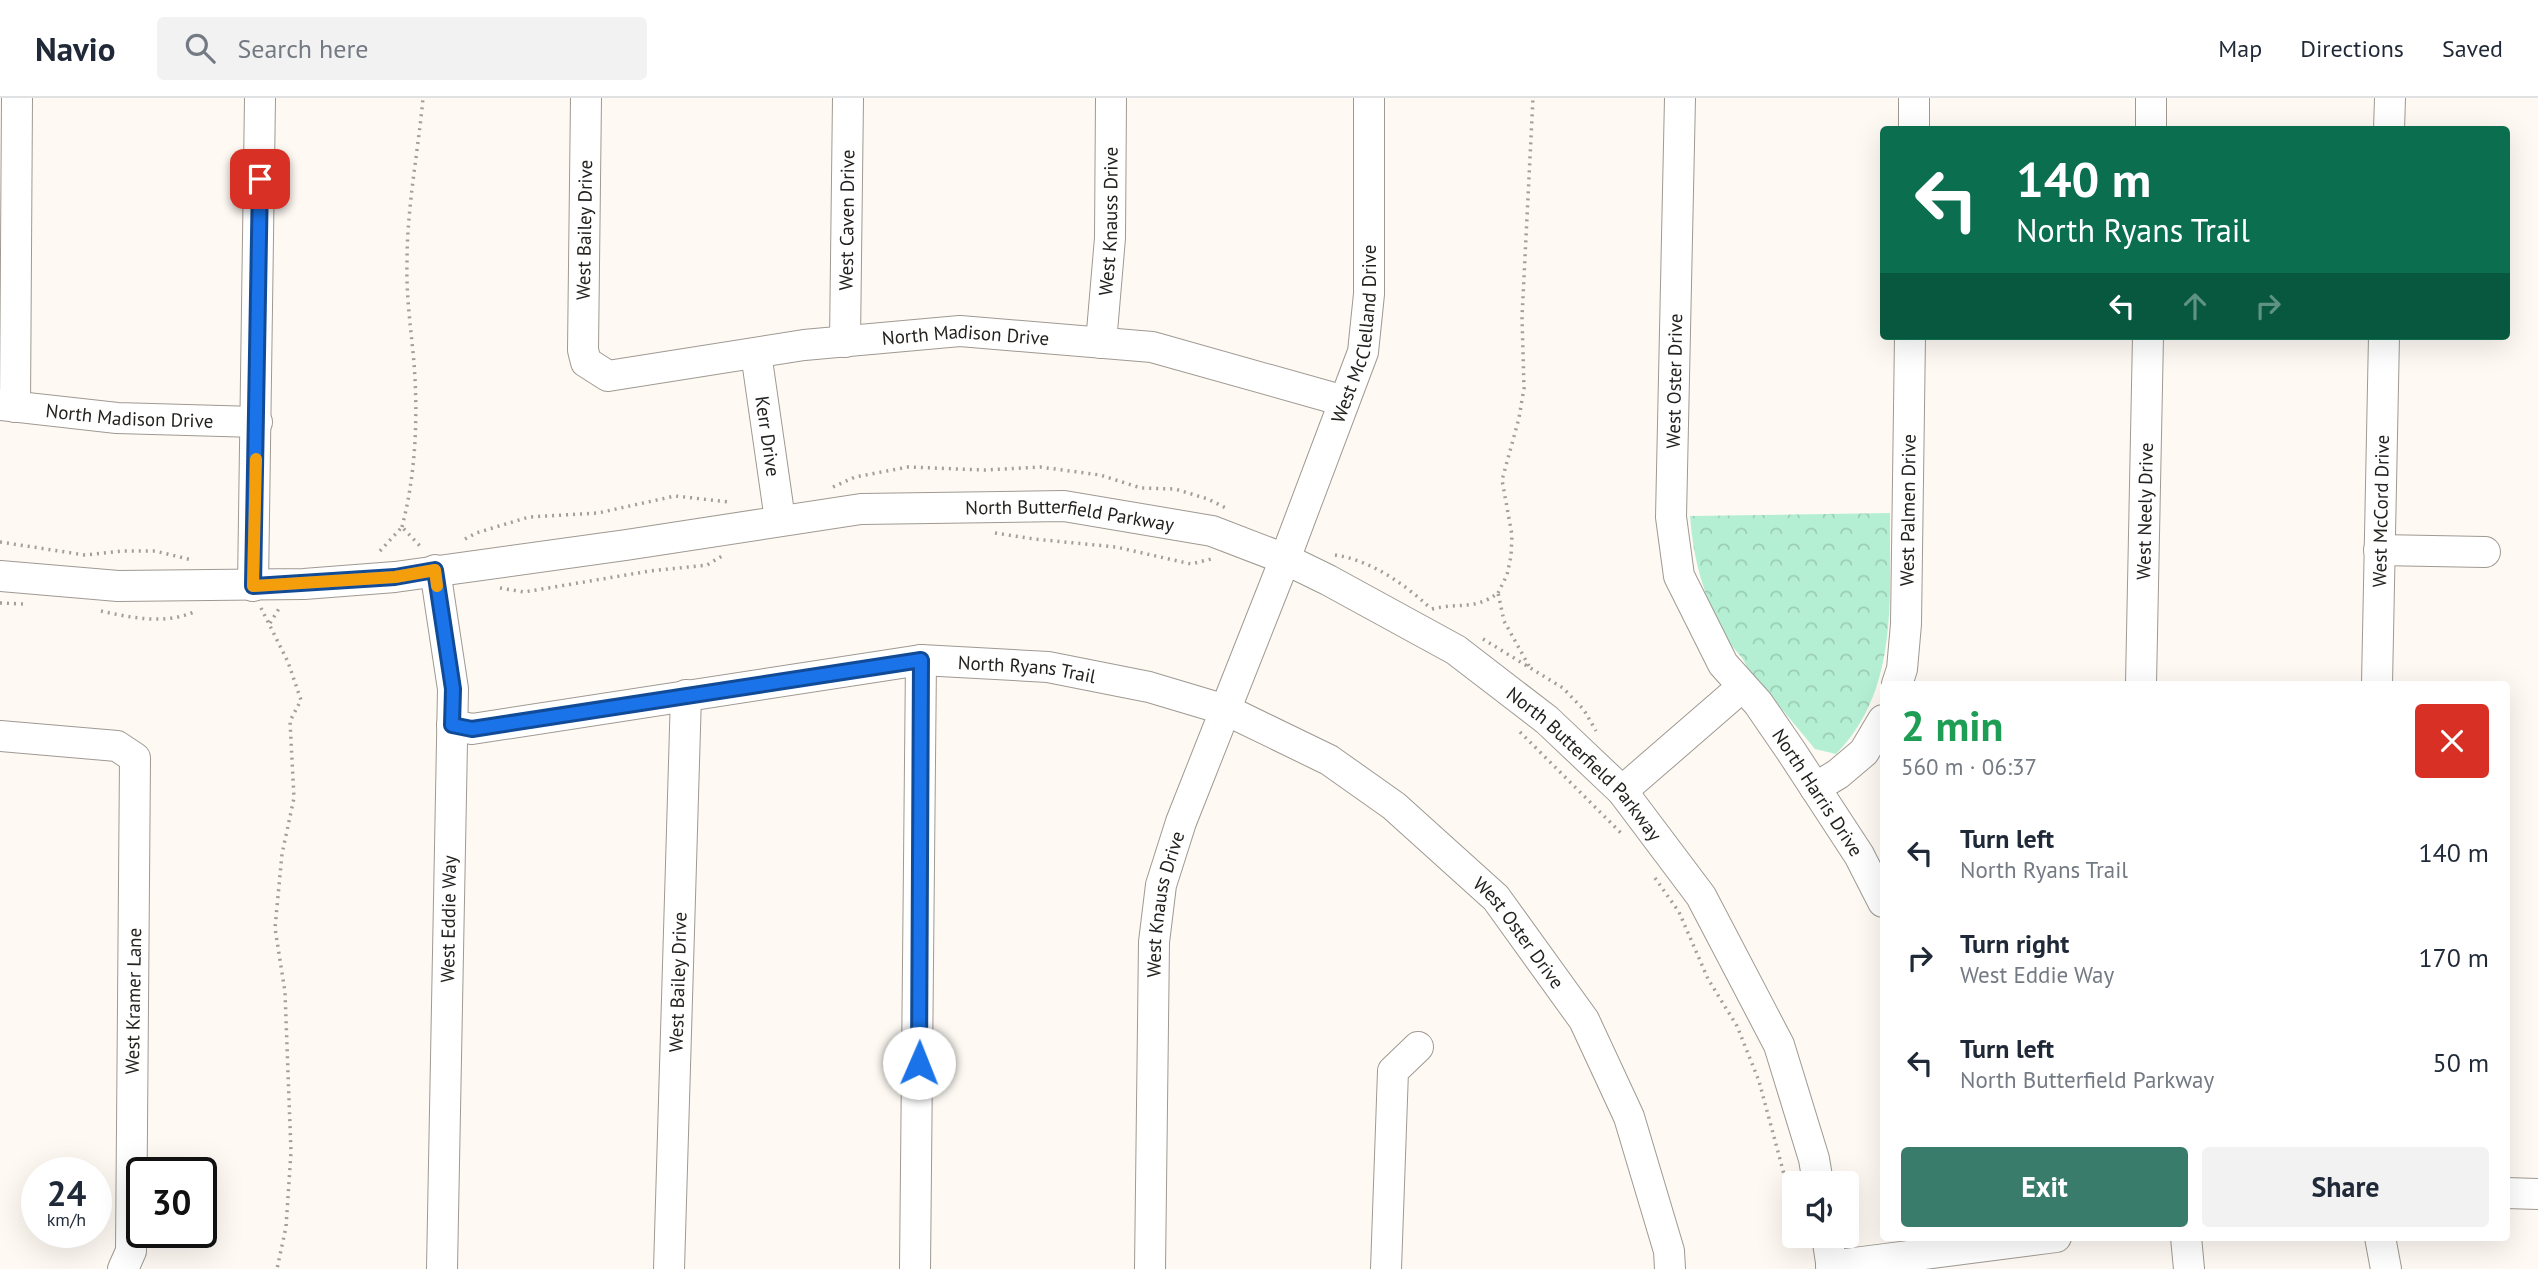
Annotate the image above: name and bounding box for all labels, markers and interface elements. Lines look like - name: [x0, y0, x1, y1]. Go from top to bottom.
- search box: [157, 17, 647, 80]
- text: Navio: [35, 27, 115, 70]
- icon: search: [181, 29, 219, 67]
- text: Search here: [237, 32, 369, 65]
- text: Map: [2218, 33, 2262, 64]
- text: Directions: [2300, 33, 2404, 64]
- text: Saved: [2442, 33, 2503, 64]
- street label: West Knauss Drive: [1093, 147, 1123, 297]
- text: 140 m: [2016, 147, 2151, 211]
- pin: [230, 149, 290, 209]
- street label: West Caven Drive: [834, 149, 859, 291]
- icon: left: [1901, 154, 1992, 245]
- icon: arrive: [241, 160, 279, 198]
- street label: West Bailey Drive: [571, 160, 597, 300]
- text: North Ryans Trail: [2016, 209, 2250, 251]
- street label: West McClelland Drive: [1325, 245, 1381, 426]
- icon: left: [2103, 287, 2141, 325]
- icon: ahead: [2176, 287, 2214, 325]
- icon: right: [2249, 287, 2287, 325]
- street label: West Oster Drive: [1661, 313, 1687, 449]
- street label: North Madison Drive: [881, 319, 1050, 350]
- street label: Kerr Drive: [750, 394, 786, 478]
- street label: North Madison Drive: [44, 398, 214, 433]
- street label: West Palmen Drive: [1895, 434, 1921, 586]
- street label: West McCord Drive: [2367, 435, 2394, 588]
- street label: West Neely Drive: [2131, 442, 2158, 580]
- street label: North Butterfield Parkway: [965, 494, 1176, 536]
- street label: North Ryans Trail: [957, 650, 1098, 688]
- street label: North Butterfield Parkway: [1502, 681, 1667, 846]
- text: 2 min: [1901, 698, 2003, 753]
- button: close: [2415, 704, 2489, 778]
- street label: North Harris Drive: [1767, 724, 1869, 861]
- text: 560 m · 06:37: [1901, 752, 2037, 781]
- text: Turn left: [1960, 822, 2054, 855]
- street label: West Knauss Drive: [1142, 828, 1189, 978]
- icon: left: [1901, 834, 1939, 872]
- text: 140 m: [2418, 836, 2489, 869]
- street label: West Eddie Way: [435, 855, 461, 983]
- text: North Ryans Trail: [1960, 855, 2128, 884]
- street label: West Oster Drive: [1468, 872, 1569, 993]
- street label: West Bailey Drive: [663, 912, 692, 1053]
- text: Turn right: [1960, 927, 2069, 960]
- street label: West Kramer Lane: [120, 928, 146, 1074]
- icon: right: [1901, 939, 1939, 977]
- text: 170 m: [2418, 941, 2489, 974]
- text: West Eddie Way: [1960, 960, 2114, 989]
- position arrow: [882, 1026, 956, 1100]
- text: Turn left: [1960, 1032, 2054, 1065]
- icon: left: [1901, 1044, 1939, 1082]
- text: 50 m: [2433, 1046, 2489, 1079]
- text: North Butterfield Parkway: [1960, 1065, 2214, 1094]
- button: Exit: [1901, 1147, 2188, 1227]
- button: Share: [2202, 1147, 2489, 1227]
- speed limit sign: 30: [126, 1157, 217, 1248]
- text: 24: [47, 1170, 86, 1216]
- map controls: [1782, 1171, 1859, 1248]
- button: sound: [1782, 1171, 1859, 1248]
- text: km/h: [47, 1208, 86, 1231]

